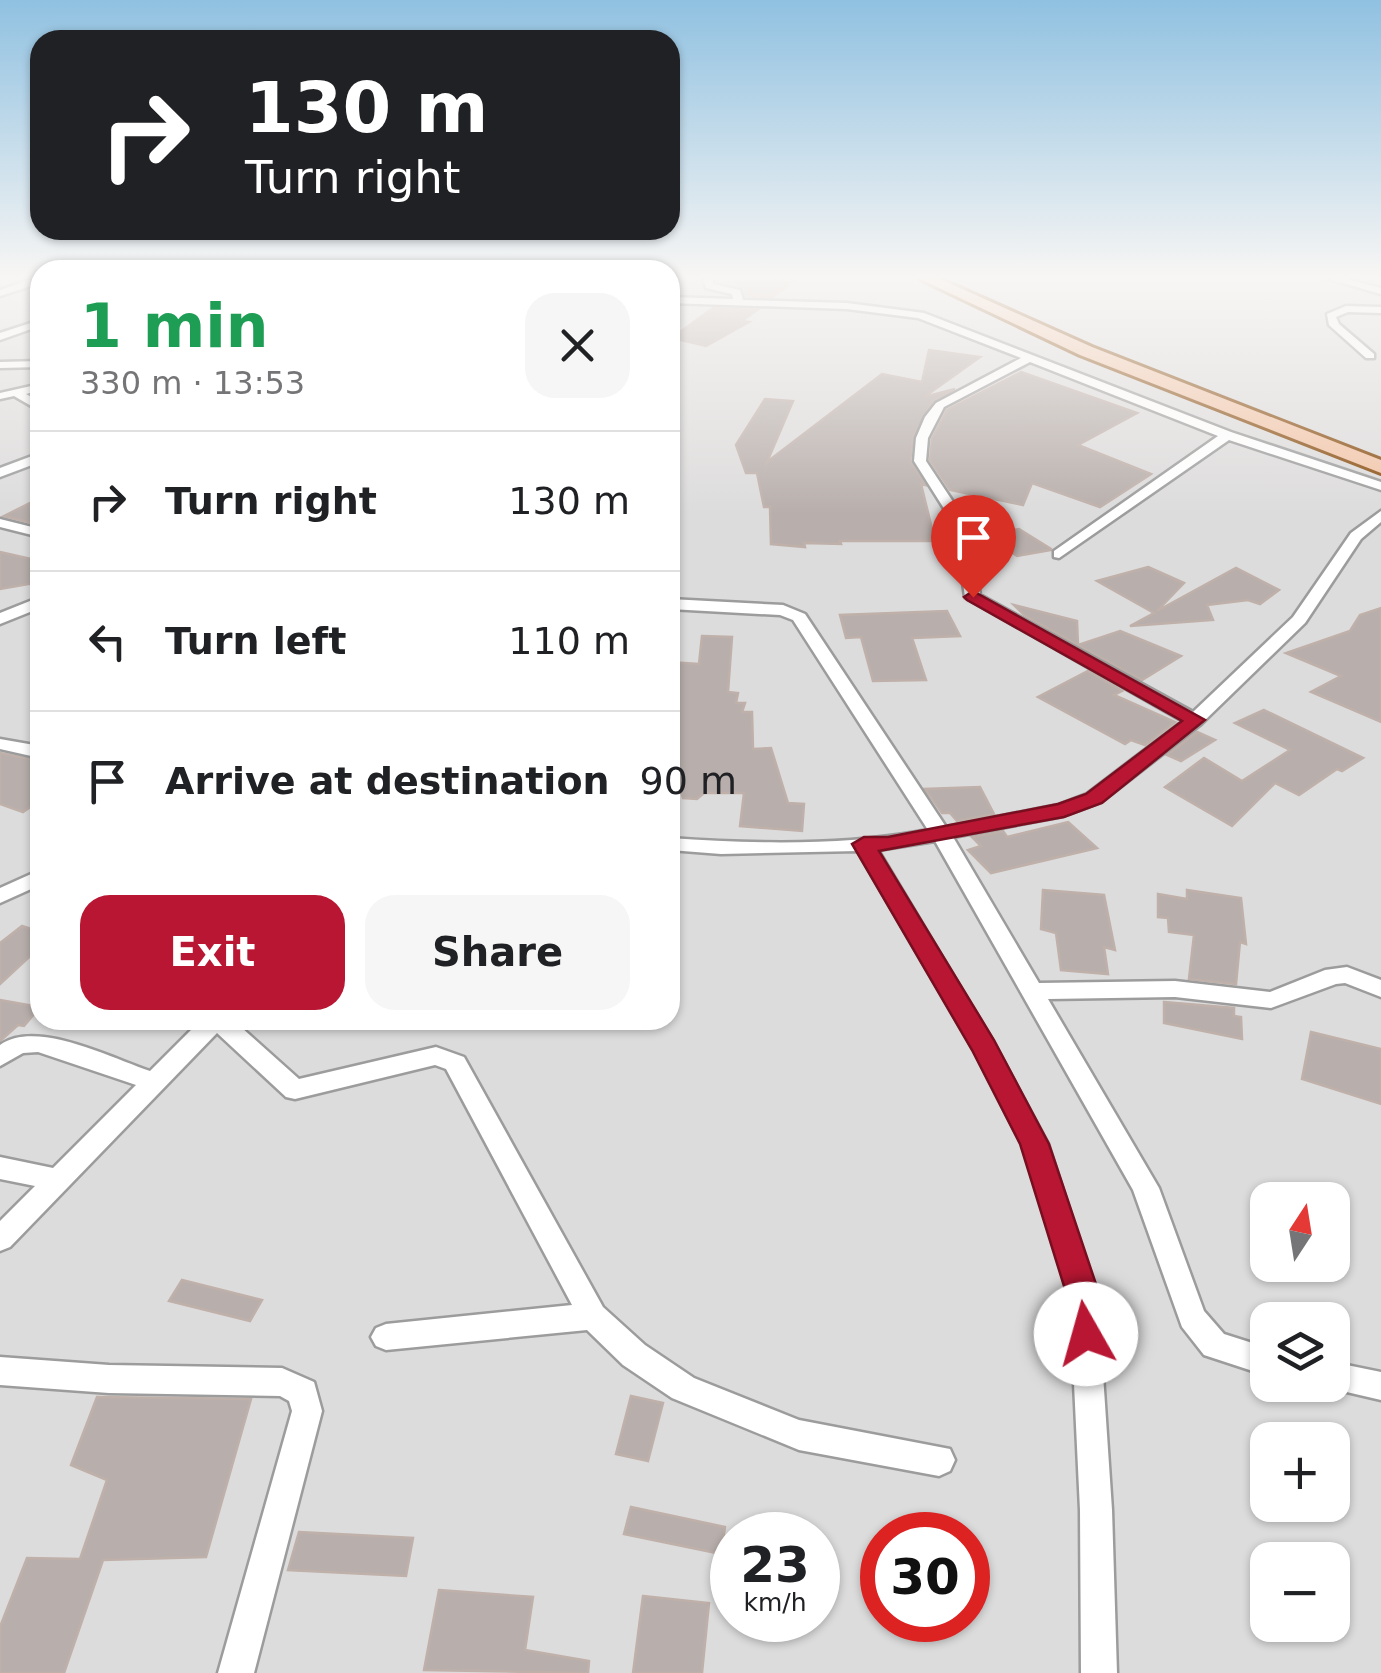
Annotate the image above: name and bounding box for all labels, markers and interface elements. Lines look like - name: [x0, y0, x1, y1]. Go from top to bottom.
- text: 130 m: [245, 67, 488, 149]
- icon: right: [80, 70, 210, 200]
- text: Turn right: [245, 151, 460, 204]
- text: 1 min: [80, 291, 268, 361]
- button: close: [525, 293, 630, 398]
- text: 330 m · 13:53: [80, 364, 305, 402]
- icon: right: [80, 474, 135, 529]
- text: Turn right: [165, 479, 377, 523]
- text: 130 m: [508, 479, 630, 523]
- pin: [931, 495, 1016, 598]
- icon: arrive: [946, 510, 1001, 565]
- icon: left: [80, 614, 135, 669]
- text: Turn left: [165, 619, 346, 663]
- text: 110 m: [508, 619, 630, 663]
- icon: arrive: [80, 754, 135, 809]
- text: Arrive at destination: [165, 759, 610, 803]
- text: 90 m: [640, 759, 737, 803]
- button: Exit: [80, 895, 345, 1010]
- button: Share: [365, 895, 630, 1010]
- north arrow: [1250, 1182, 1350, 1282]
- map controls: [1250, 1182, 1350, 1642]
- position arrow: [1034, 1282, 1138, 1386]
- button: layers: [1250, 1302, 1350, 1402]
- button: +: [1250, 1422, 1350, 1522]
- speed limit sign: 30: [860, 1512, 990, 1642]
- text: 23: [740, 1536, 810, 1594]
- button: −: [1250, 1542, 1350, 1642]
- text: km/h: [743, 1588, 807, 1617]

